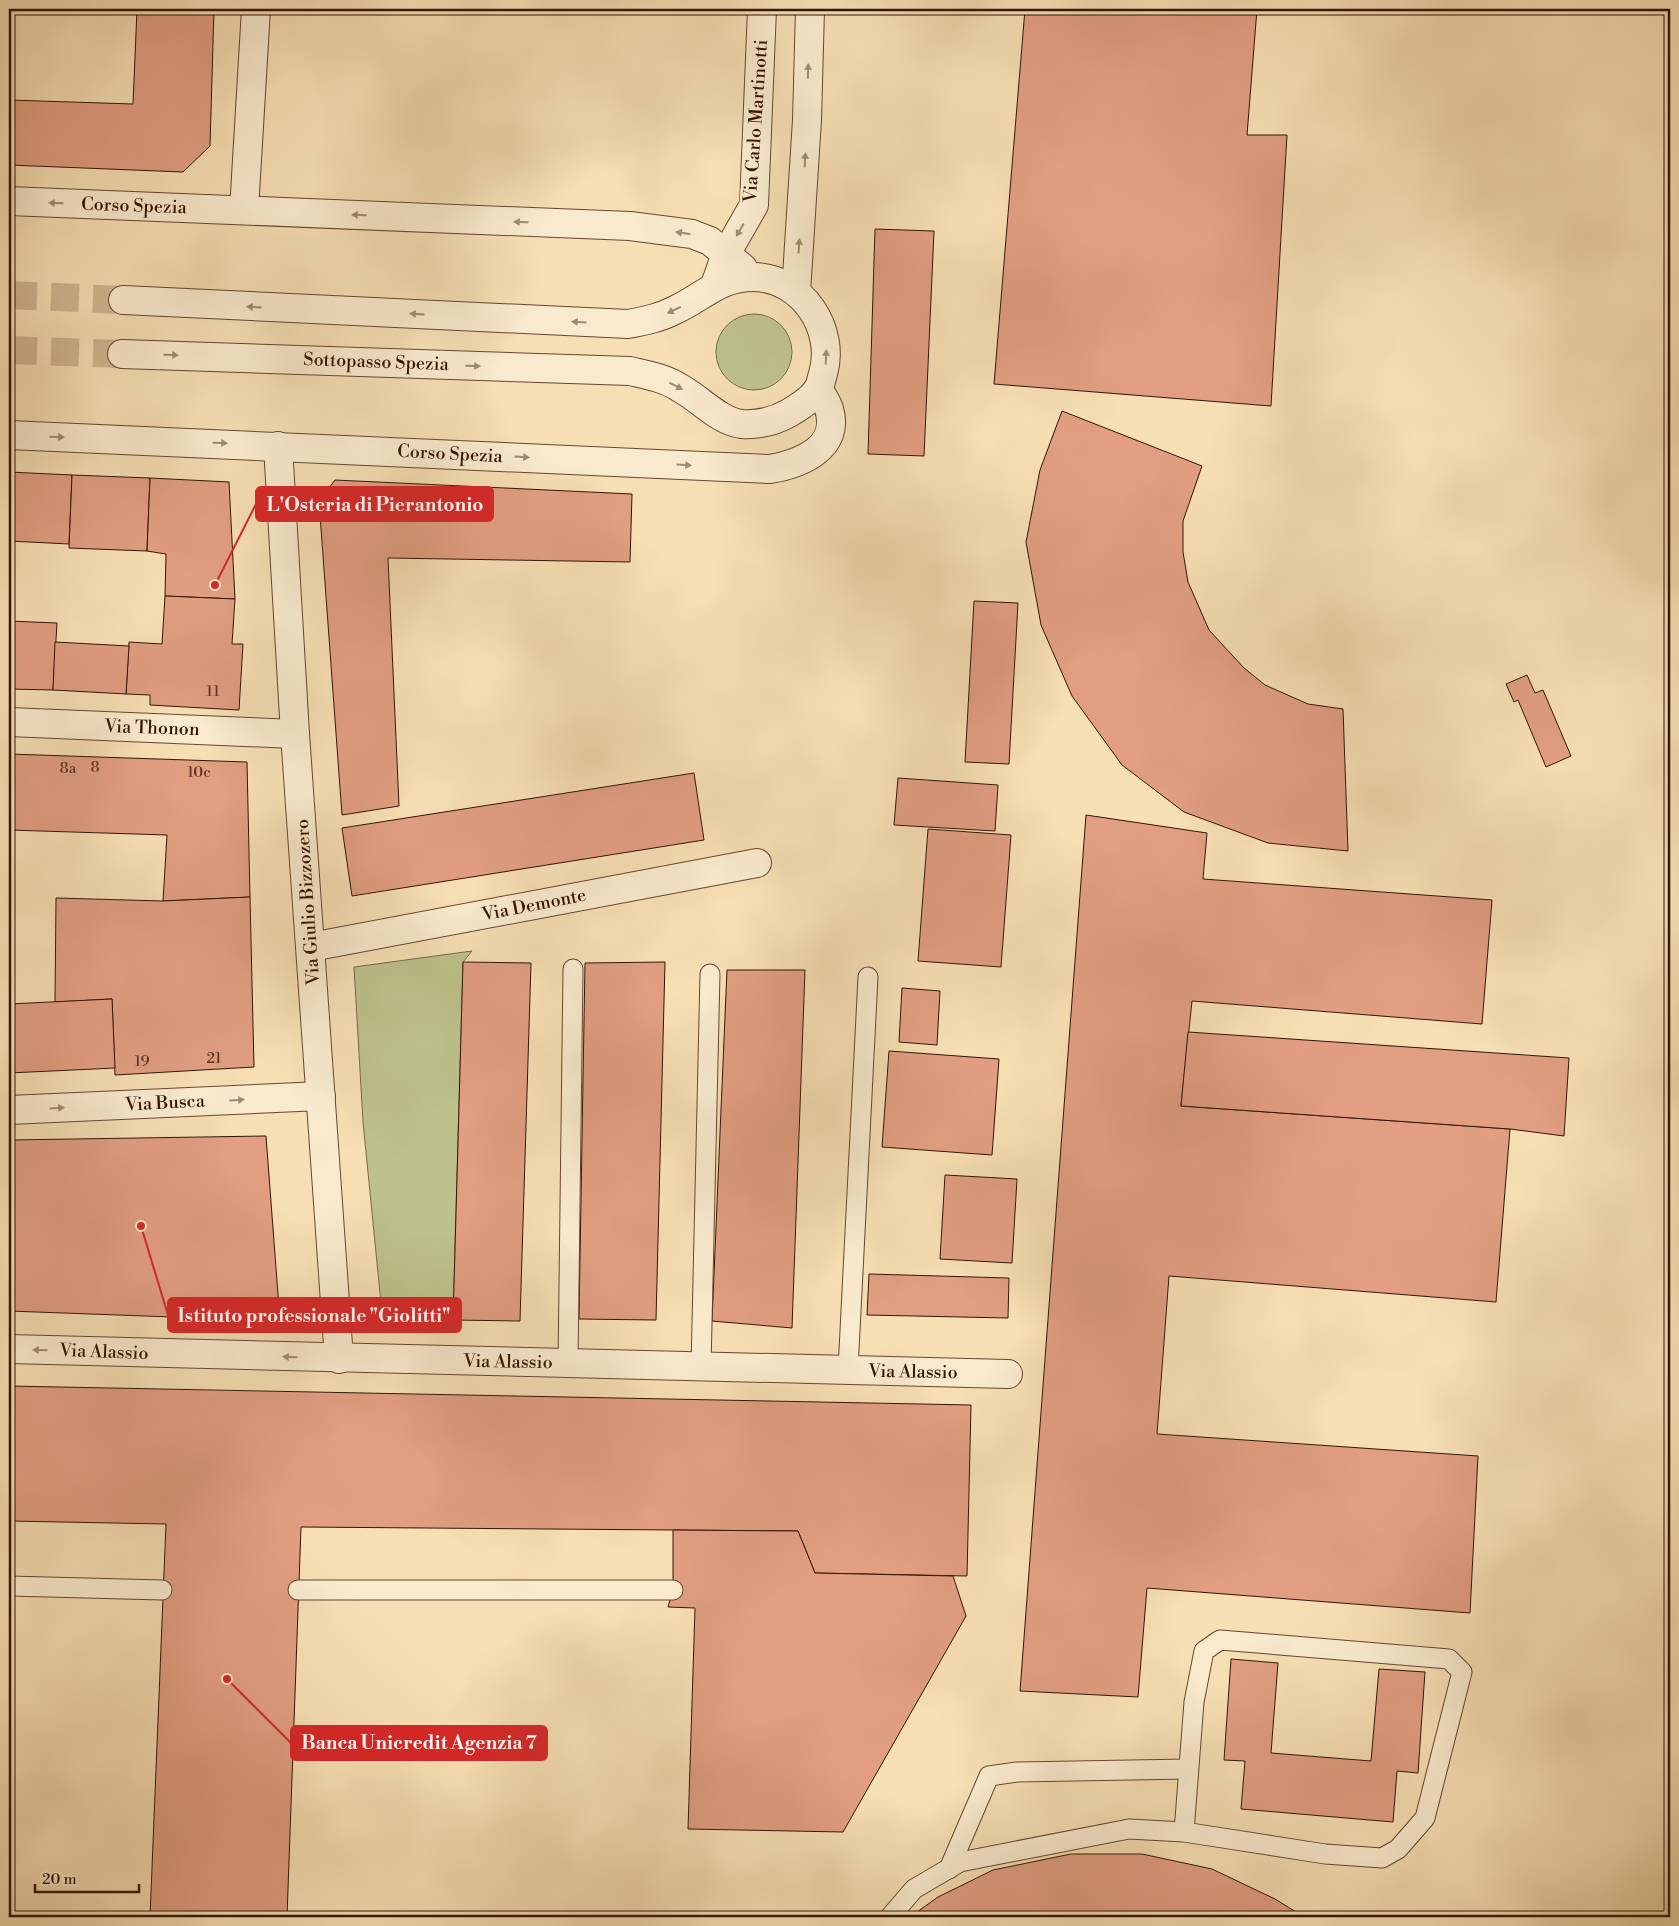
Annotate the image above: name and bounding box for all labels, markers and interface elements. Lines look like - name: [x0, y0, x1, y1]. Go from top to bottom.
- street label: Via Carlo Martinotti: [739, 38, 773, 204]
- one-way arrow: [804, 63, 812, 79]
- one-way arrow: [801, 152, 809, 168]
- street label: Corso Spezia: [81, 193, 188, 219]
- one-way arrow: [48, 199, 64, 207]
- one-way arrow: [350, 211, 366, 219]
- one-way arrow: [513, 217, 529, 225]
- one-way arrow: [736, 222, 744, 237]
- one-way arrow: [675, 228, 691, 236]
- one-way arrow: [796, 238, 804, 254]
- one-way arrow: [246, 302, 262, 310]
- one-way arrow: [667, 307, 681, 315]
- one-way arrow: [408, 310, 424, 318]
- one-way arrow: [571, 317, 587, 325]
- street label: Sottopasso Spezia: [303, 348, 450, 376]
- one-way arrow: [822, 348, 830, 364]
- one-way arrow: [163, 352, 179, 360]
- one-way arrow: [466, 362, 482, 370]
- one-way arrow: [669, 382, 683, 390]
- one-way arrow: [50, 433, 66, 441]
- one-way arrow: [212, 440, 228, 448]
- street label: Corso Spezia: [397, 440, 504, 468]
- one-way arrow: [514, 454, 530, 462]
- one-way arrow: [677, 461, 693, 469]
- callout: L'Osteria di Pierantonio: [256, 487, 493, 521]
- text: L'Osteria di Pierantonio: [267, 493, 483, 517]
- house number: 11: [206, 682, 220, 701]
- street label: Via Thonon: [103, 715, 200, 741]
- house number: 8: [90, 758, 100, 777]
- house number: 8a: [60, 759, 77, 778]
- house number: 10c: [187, 763, 211, 782]
- street label: Via Giulio Bizzozero: [291, 818, 325, 987]
- street label: Via Demonte: [479, 884, 588, 927]
- house number: 21: [206, 1049, 222, 1068]
- house number: 19: [134, 1052, 150, 1071]
- street label: Via Busca: [124, 1089, 206, 1117]
- one-way arrow: [230, 1095, 246, 1103]
- one-way arrow: [50, 1104, 66, 1112]
- callout: Istituto professionale "Giolitti": [168, 1298, 461, 1332]
- text: Istituto professionale "Giolitti": [177, 1304, 451, 1328]
- street label: Via Alassio: [58, 1339, 149, 1365]
- one-way arrow: [32, 1346, 48, 1354]
- street label: Via Alassio: [462, 1350, 553, 1374]
- one-way arrow: [282, 1353, 298, 1361]
- street label: Via Alassio: [867, 1360, 958, 1384]
- callout: Banca Unicredit Agenzia 7: [291, 1726, 547, 1760]
- text: Banca Unicredit Agenzia 7: [301, 1731, 537, 1755]
- scale bar: [35, 1861, 139, 1893]
- text: 20 m: [42, 1870, 77, 1889]

